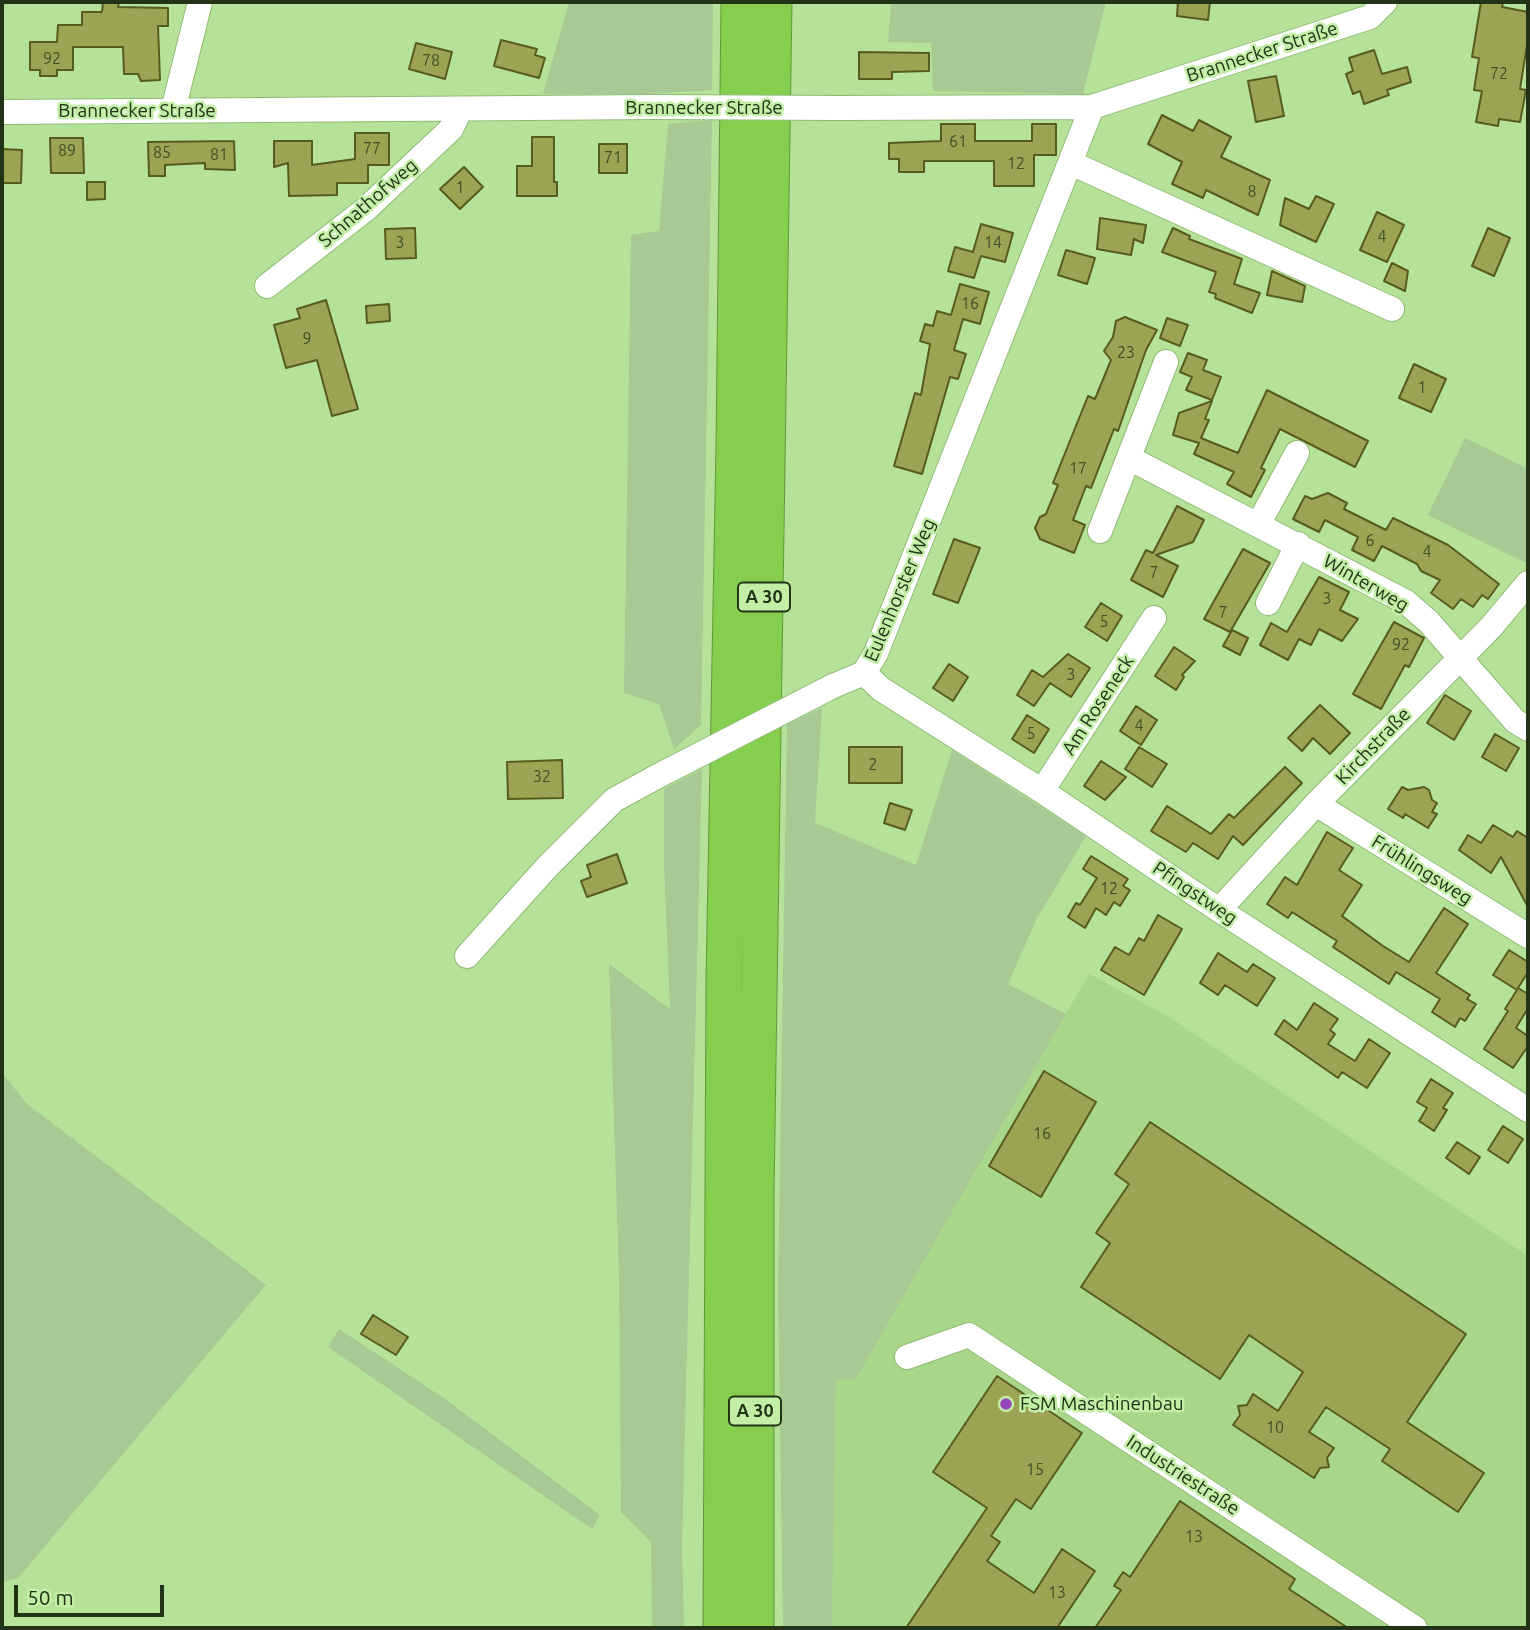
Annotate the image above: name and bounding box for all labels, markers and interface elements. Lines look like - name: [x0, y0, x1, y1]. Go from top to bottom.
- street label: Brannecker Straße: [1184, 17, 1340, 87]
- house number: 92: [43, 49, 61, 69]
- house number: 78: [422, 51, 440, 71]
- house number: 72: [1490, 64, 1508, 84]
- street label: Brannecker Straße: [625, 97, 783, 119]
- street label: Brannecker Straße: [58, 100, 216, 122]
- house number: 61: [949, 132, 967, 152]
- house number: 77: [363, 139, 381, 159]
- house number: 89: [58, 141, 76, 161]
- house number: 85: [153, 143, 171, 163]
- house number: 81: [210, 145, 228, 165]
- house number: 71: [604, 148, 622, 168]
- street label: Schnathofweg: [314, 154, 422, 252]
- house number: 12: [1007, 154, 1025, 174]
- house number: 1: [455, 178, 465, 198]
- house number: 8: [1247, 182, 1257, 202]
- house number: 4: [1377, 227, 1387, 247]
- house number: 3: [395, 233, 405, 253]
- house number: 14: [984, 233, 1002, 253]
- house number: 16: [961, 294, 979, 314]
- house number: 9: [302, 329, 312, 349]
- house number: 23: [1117, 343, 1135, 363]
- house number: 1: [1417, 378, 1427, 398]
- house number: 17: [1069, 459, 1087, 479]
- street label: Eulenhorster Weg: [860, 515, 940, 665]
- house number: 6: [1365, 531, 1375, 551]
- house number: 4: [1422, 542, 1432, 562]
- street label: Winterweg: [1319, 549, 1413, 617]
- house number: 7: [1149, 563, 1159, 583]
- road number: A 30: [738, 582, 790, 612]
- house number: 3: [1322, 589, 1332, 609]
- house number: 7: [1218, 603, 1228, 623]
- house number: 5: [1099, 612, 1109, 632]
- house number: 92: [1392, 635, 1410, 655]
- street label: Am Roseneck: [1057, 651, 1139, 759]
- house number: 3: [1066, 665, 1076, 685]
- street label: Kirchstraße: [1331, 703, 1415, 789]
- house number: 4: [1134, 716, 1144, 736]
- house number: 5: [1026, 724, 1036, 744]
- house number: 2: [868, 755, 878, 775]
- house number: 32: [533, 767, 551, 787]
- street label: Frühlingsweg: [1367, 830, 1477, 910]
- street label: Pfingstweg: [1148, 856, 1242, 930]
- house number: 12: [1100, 879, 1118, 899]
- house number: 16: [1033, 1124, 1051, 1144]
- place label: FSM Maschinenbau: [1020, 1393, 1184, 1415]
- road number: A 30: [729, 1396, 781, 1426]
- marker: FSM Maschinenbau: [998, 1396, 1014, 1412]
- house number: 10: [1266, 1418, 1284, 1438]
- street label: Industriestraße: [1122, 1430, 1244, 1520]
- house number: 15: [1026, 1460, 1044, 1480]
- house number: 13: [1185, 1527, 1203, 1547]
- scale bar: [18, 1570, 168, 1614]
- house number: 13: [1048, 1583, 1066, 1603]
- text: 50 m: [27, 1585, 74, 1609]

